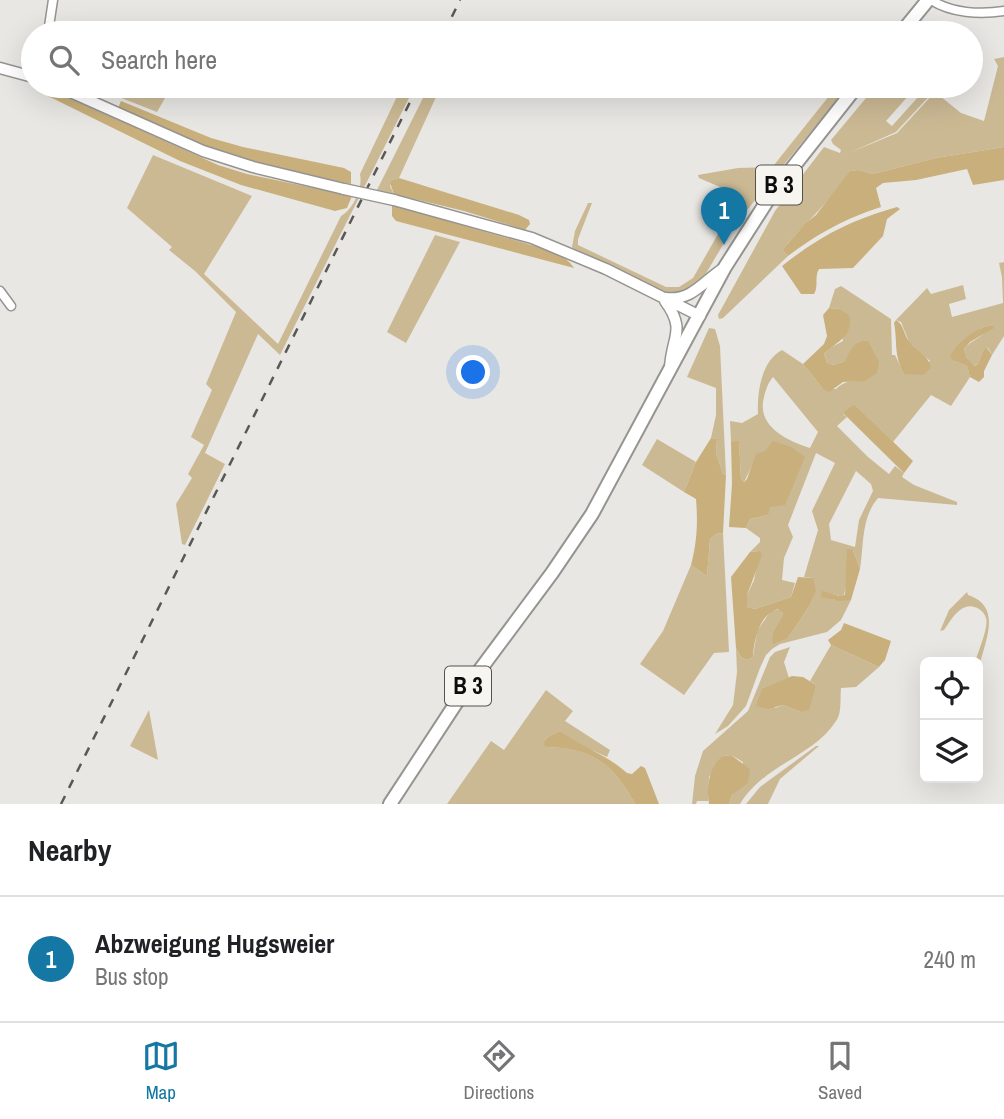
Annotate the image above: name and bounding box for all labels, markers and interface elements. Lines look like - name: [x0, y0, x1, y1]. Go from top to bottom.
- search box: [21, 21, 983, 98]
- icon: search: [45, 41, 83, 79]
- text: Search here: [101, 42, 217, 77]
- road number: B 3: [756, 166, 802, 204]
- pin: 1: [701, 187, 747, 245]
- your location: [456, 355, 490, 389]
- map controls: [920, 657, 983, 783]
- button: locate: [920, 657, 983, 720]
- road number: B 3: [445, 666, 491, 706]
- button: layers: [920, 720, 983, 783]
- text: Nearby: [28, 830, 111, 870]
- text: Abzweigung Hugsweier: [95, 926, 334, 961]
- text: 1: [46, 944, 56, 975]
- text: 240 m: [924, 944, 976, 975]
- text: Bus stop: [95, 961, 168, 992]
- tab: Map: [142, 1037, 180, 1105]
- tab: Directions: [463, 1037, 534, 1105]
- tab: Saved: [818, 1037, 862, 1105]

